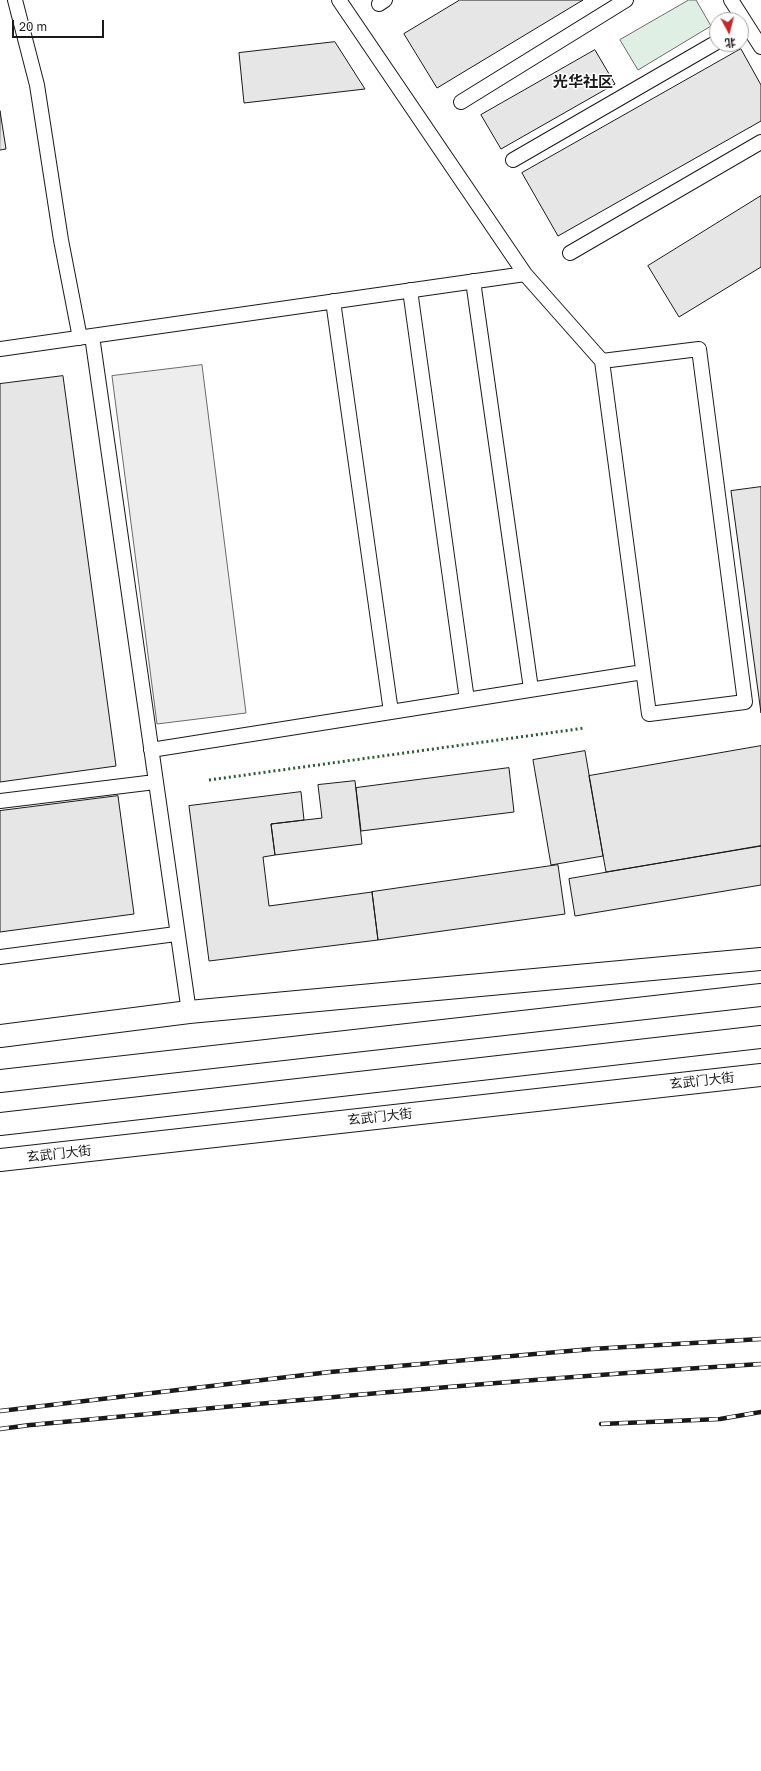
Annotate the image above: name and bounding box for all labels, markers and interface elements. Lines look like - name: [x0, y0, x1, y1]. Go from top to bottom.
- scale bar: [14, 12, 106, 38]
- north arrow: [709, 12, 749, 52]
- text: 20 m: [19, 19, 47, 34]
- text: 北: [724, 36, 737, 51]
- district label: 光华社区: [553, 73, 613, 91]
- street label: 玄武门大街: [669, 1070, 735, 1092]
- street label: 玄武门大街: [347, 1106, 413, 1128]
- street label: 玄武门大街: [26, 1143, 92, 1165]

